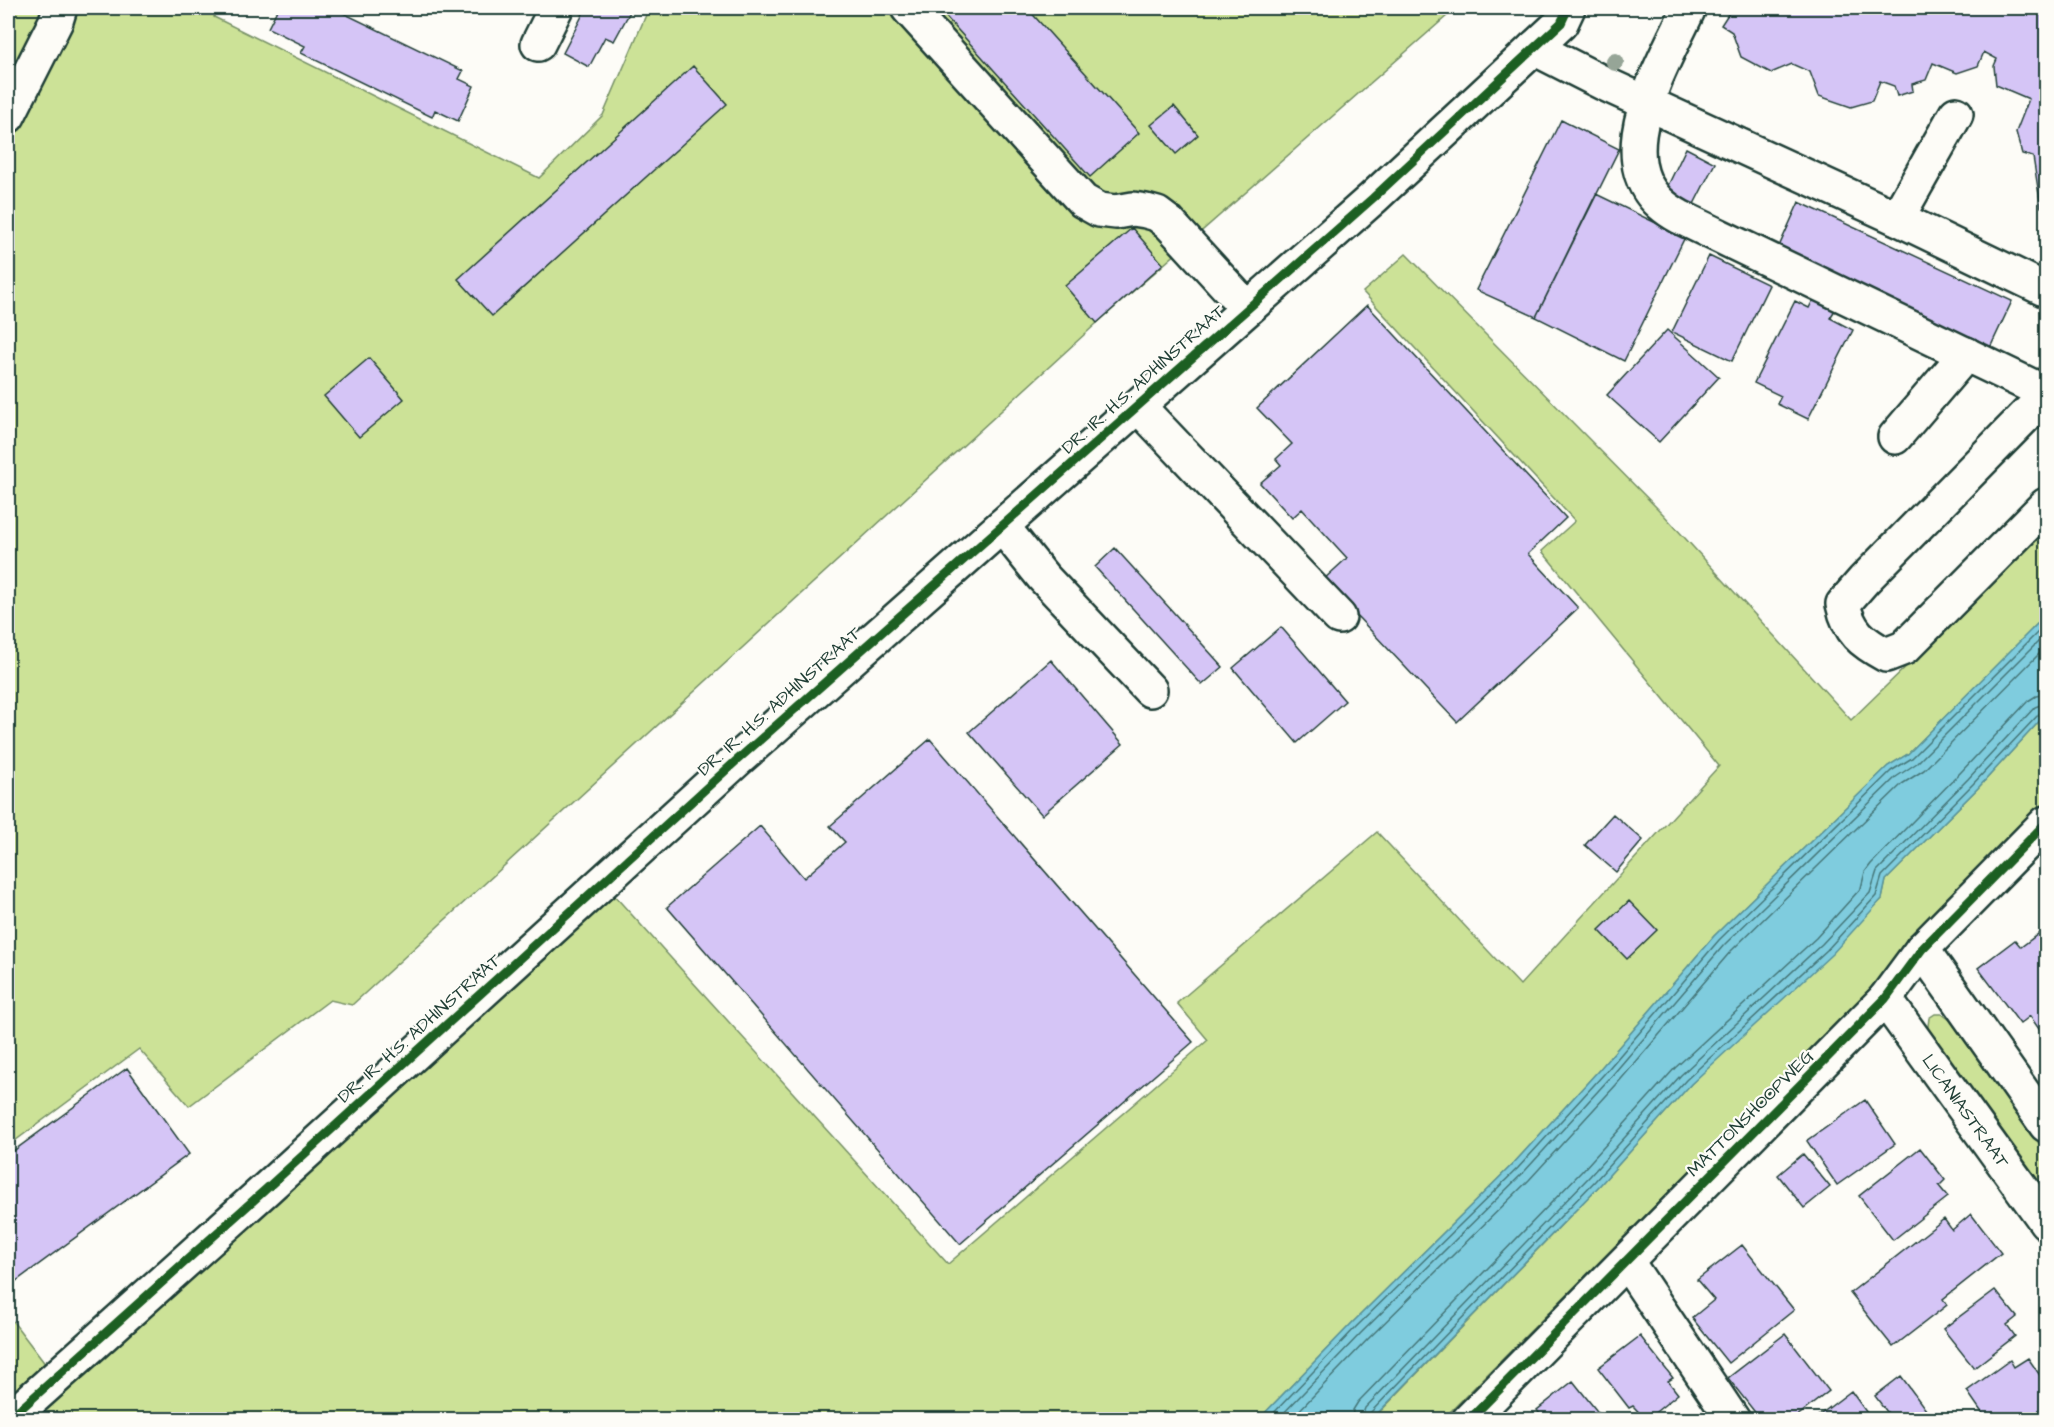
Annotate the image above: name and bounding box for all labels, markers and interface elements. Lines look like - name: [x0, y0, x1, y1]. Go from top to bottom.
- street label: DR. IR. H.S. ADHINSTRAAT: [1056, 299, 1231, 460]
- street label: DR. IR. H.S. ADHINSTRAAT: [692, 621, 867, 782]
- street label: DR. IR. H.S. ADHINSTRAAT: [332, 948, 507, 1109]
- street label: MATTONSHOOPWEG: [1681, 1044, 1820, 1182]
- street label: LICANIASTRAAT: [1916, 1049, 2015, 1174]

